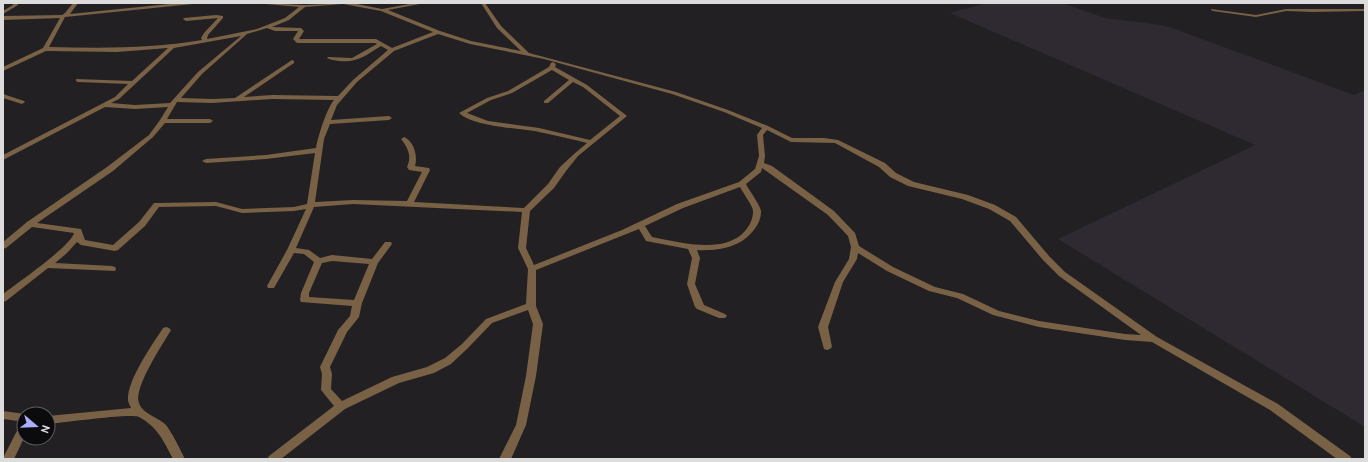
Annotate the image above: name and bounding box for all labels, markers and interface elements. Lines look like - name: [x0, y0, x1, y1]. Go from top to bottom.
- north arrow: [16, 406, 56, 446]
- text: N: [37, 423, 52, 435]

